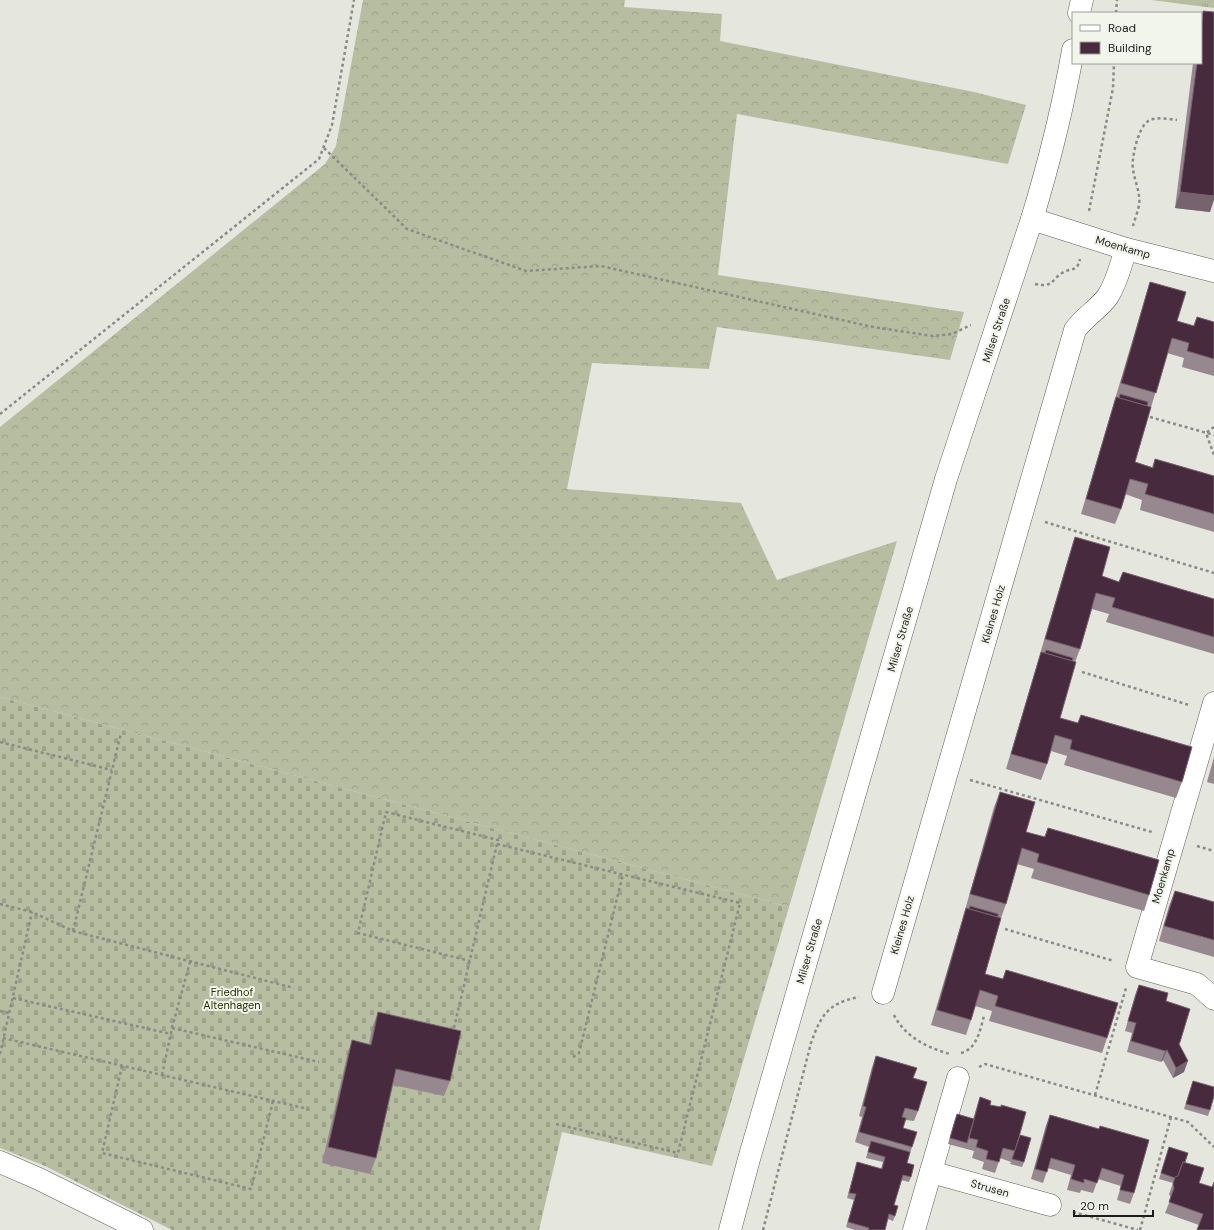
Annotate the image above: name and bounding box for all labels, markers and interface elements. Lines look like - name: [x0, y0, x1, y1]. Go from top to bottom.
- legend: [1072, 12, 1202, 64]
- text: Road: [1108, 20, 1136, 36]
- text: Building: [1108, 40, 1152, 56]
- street label: Moenkamp: [1094, 232, 1152, 262]
- street label: Milser Straße: [979, 296, 1013, 364]
- street label: Kleines Holz: [978, 583, 1008, 645]
- street label: Milser Straße: [884, 605, 916, 673]
- street label: Moenkamp: [1148, 847, 1178, 905]
- street label: Kleines Holz: [887, 894, 917, 956]
- street label: Milser Straße: [793, 917, 825, 985]
- park label: Friedhof Altenhagen: [203, 985, 261, 1012]
- street label: Strusen: [969, 1176, 1011, 1200]
- scale bar: [1074, 1192, 1153, 1218]
- text: 20 m: [1080, 1198, 1109, 1214]

